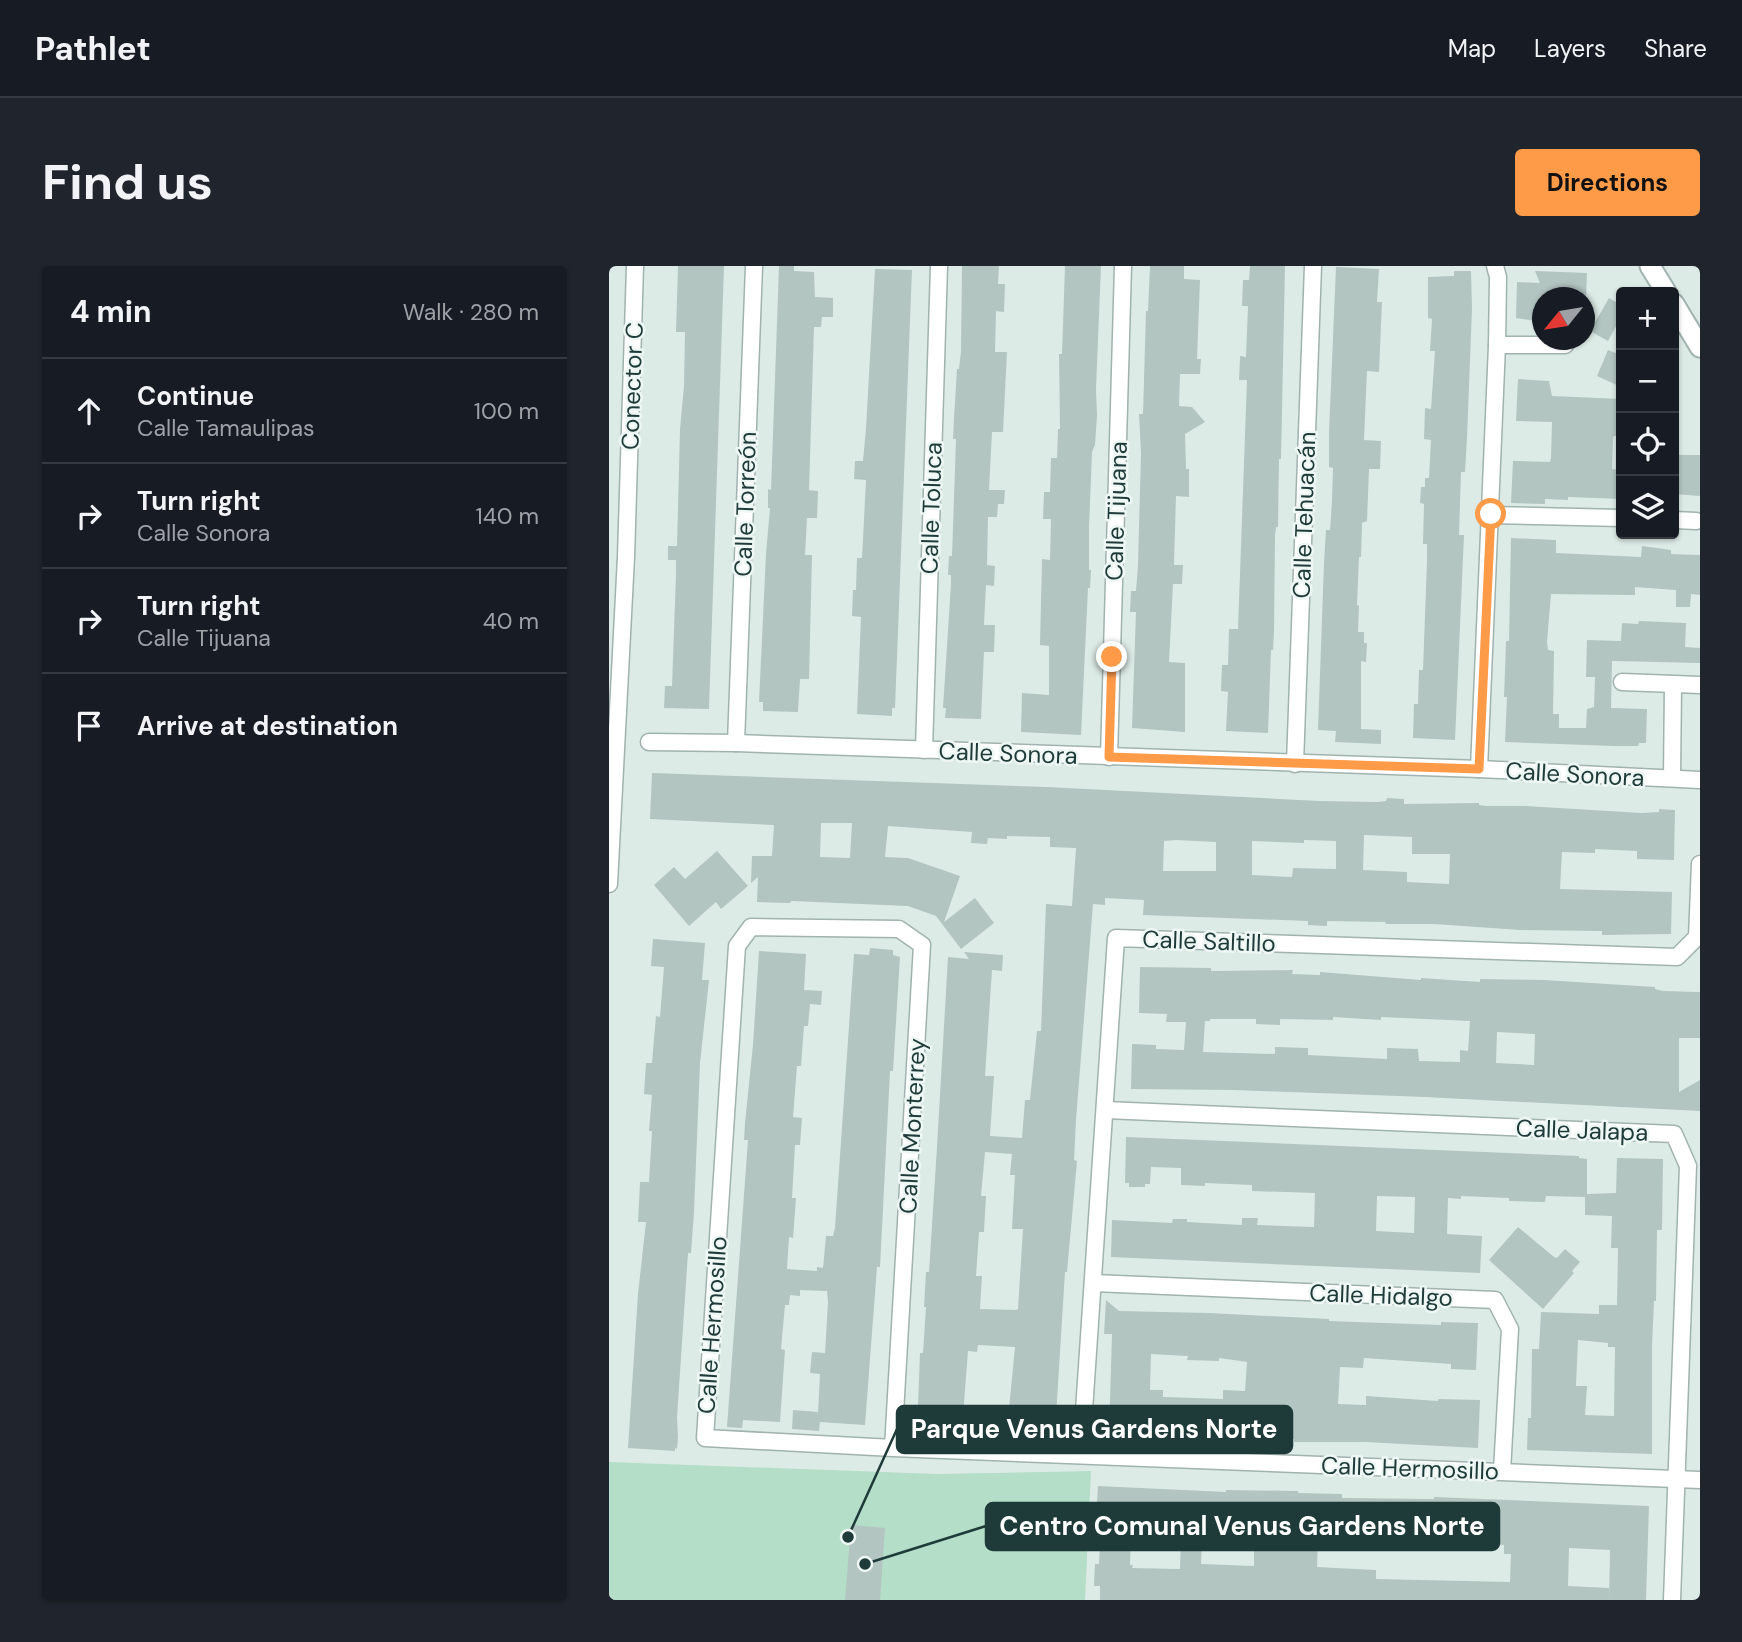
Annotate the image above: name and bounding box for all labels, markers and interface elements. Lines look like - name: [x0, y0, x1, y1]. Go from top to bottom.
- text: Pathlet: [35, 27, 151, 70]
- text: Map: [1448, 33, 1496, 64]
- text: Layers: [1534, 33, 1606, 64]
- text: Share: [1644, 33, 1707, 64]
- button: Directions: [1515, 149, 1700, 216]
- text: Find us: [42, 150, 213, 214]
- north arrow: [1532, 287, 1595, 350]
- map controls: [1616, 287, 1679, 539]
- button: +: [1616, 287, 1679, 350]
- text: 4 min: [70, 292, 152, 331]
- text: Walk · 280 m: [403, 297, 539, 327]
- street label: Conector C: [614, 321, 650, 451]
- button: −: [1616, 350, 1679, 413]
- text: Continue: [137, 379, 254, 413]
- icon: ahead: [70, 392, 108, 430]
- text: 100 m: [474, 396, 539, 426]
- text: Calle Tamaulipas: [137, 413, 314, 443]
- button: locate: [1616, 413, 1679, 476]
- street label: Calle Torreón: [727, 431, 763, 577]
- street label: Calle Tehuacán: [1286, 431, 1322, 599]
- street label: Calle Toluca: [913, 441, 949, 575]
- street label: Calle Tijuana: [1098, 441, 1134, 581]
- button: layers: [1616, 476, 1679, 539]
- text: Turn right: [137, 484, 261, 518]
- icon: right: [70, 497, 108, 535]
- route start: [1475, 498, 1506, 529]
- text: 140 m: [476, 501, 539, 531]
- text: Calle Sonora: [137, 518, 270, 548]
- text: Turn right: [137, 589, 261, 623]
- icon: right: [70, 602, 108, 640]
- text: 40 m: [483, 606, 539, 636]
- text: Calle Tijuana: [137, 623, 271, 653]
- route end: [1096, 641, 1127, 672]
- icon: arrive: [70, 707, 108, 745]
- text: Arrive at destination: [137, 709, 398, 743]
- street label: Calle Sonora: [938, 735, 1078, 771]
- street label: Calle Sonora: [1505, 755, 1645, 793]
- street label: Calle Saltillo: [1142, 923, 1276, 959]
- street label: Calle Monterrey: [892, 1037, 932, 1215]
- street label: Calle Jalapa: [1515, 1112, 1649, 1148]
- street label: Calle Hermosillo: [690, 1235, 734, 1415]
- street label: Calle Hidalgo: [1309, 1277, 1453, 1313]
- callout: Parque Venus Gardens Norte: [897, 1406, 1292, 1453]
- text: Parque Venus Gardens Norte: [911, 1412, 1277, 1446]
- street label: Calle Hermosillo: [1320, 1449, 1500, 1487]
- callout: Centro Comunal Venus Gardens Norte: [986, 1503, 1499, 1550]
- text: Centro Comunal Venus Gardens Norte: [999, 1509, 1485, 1543]

